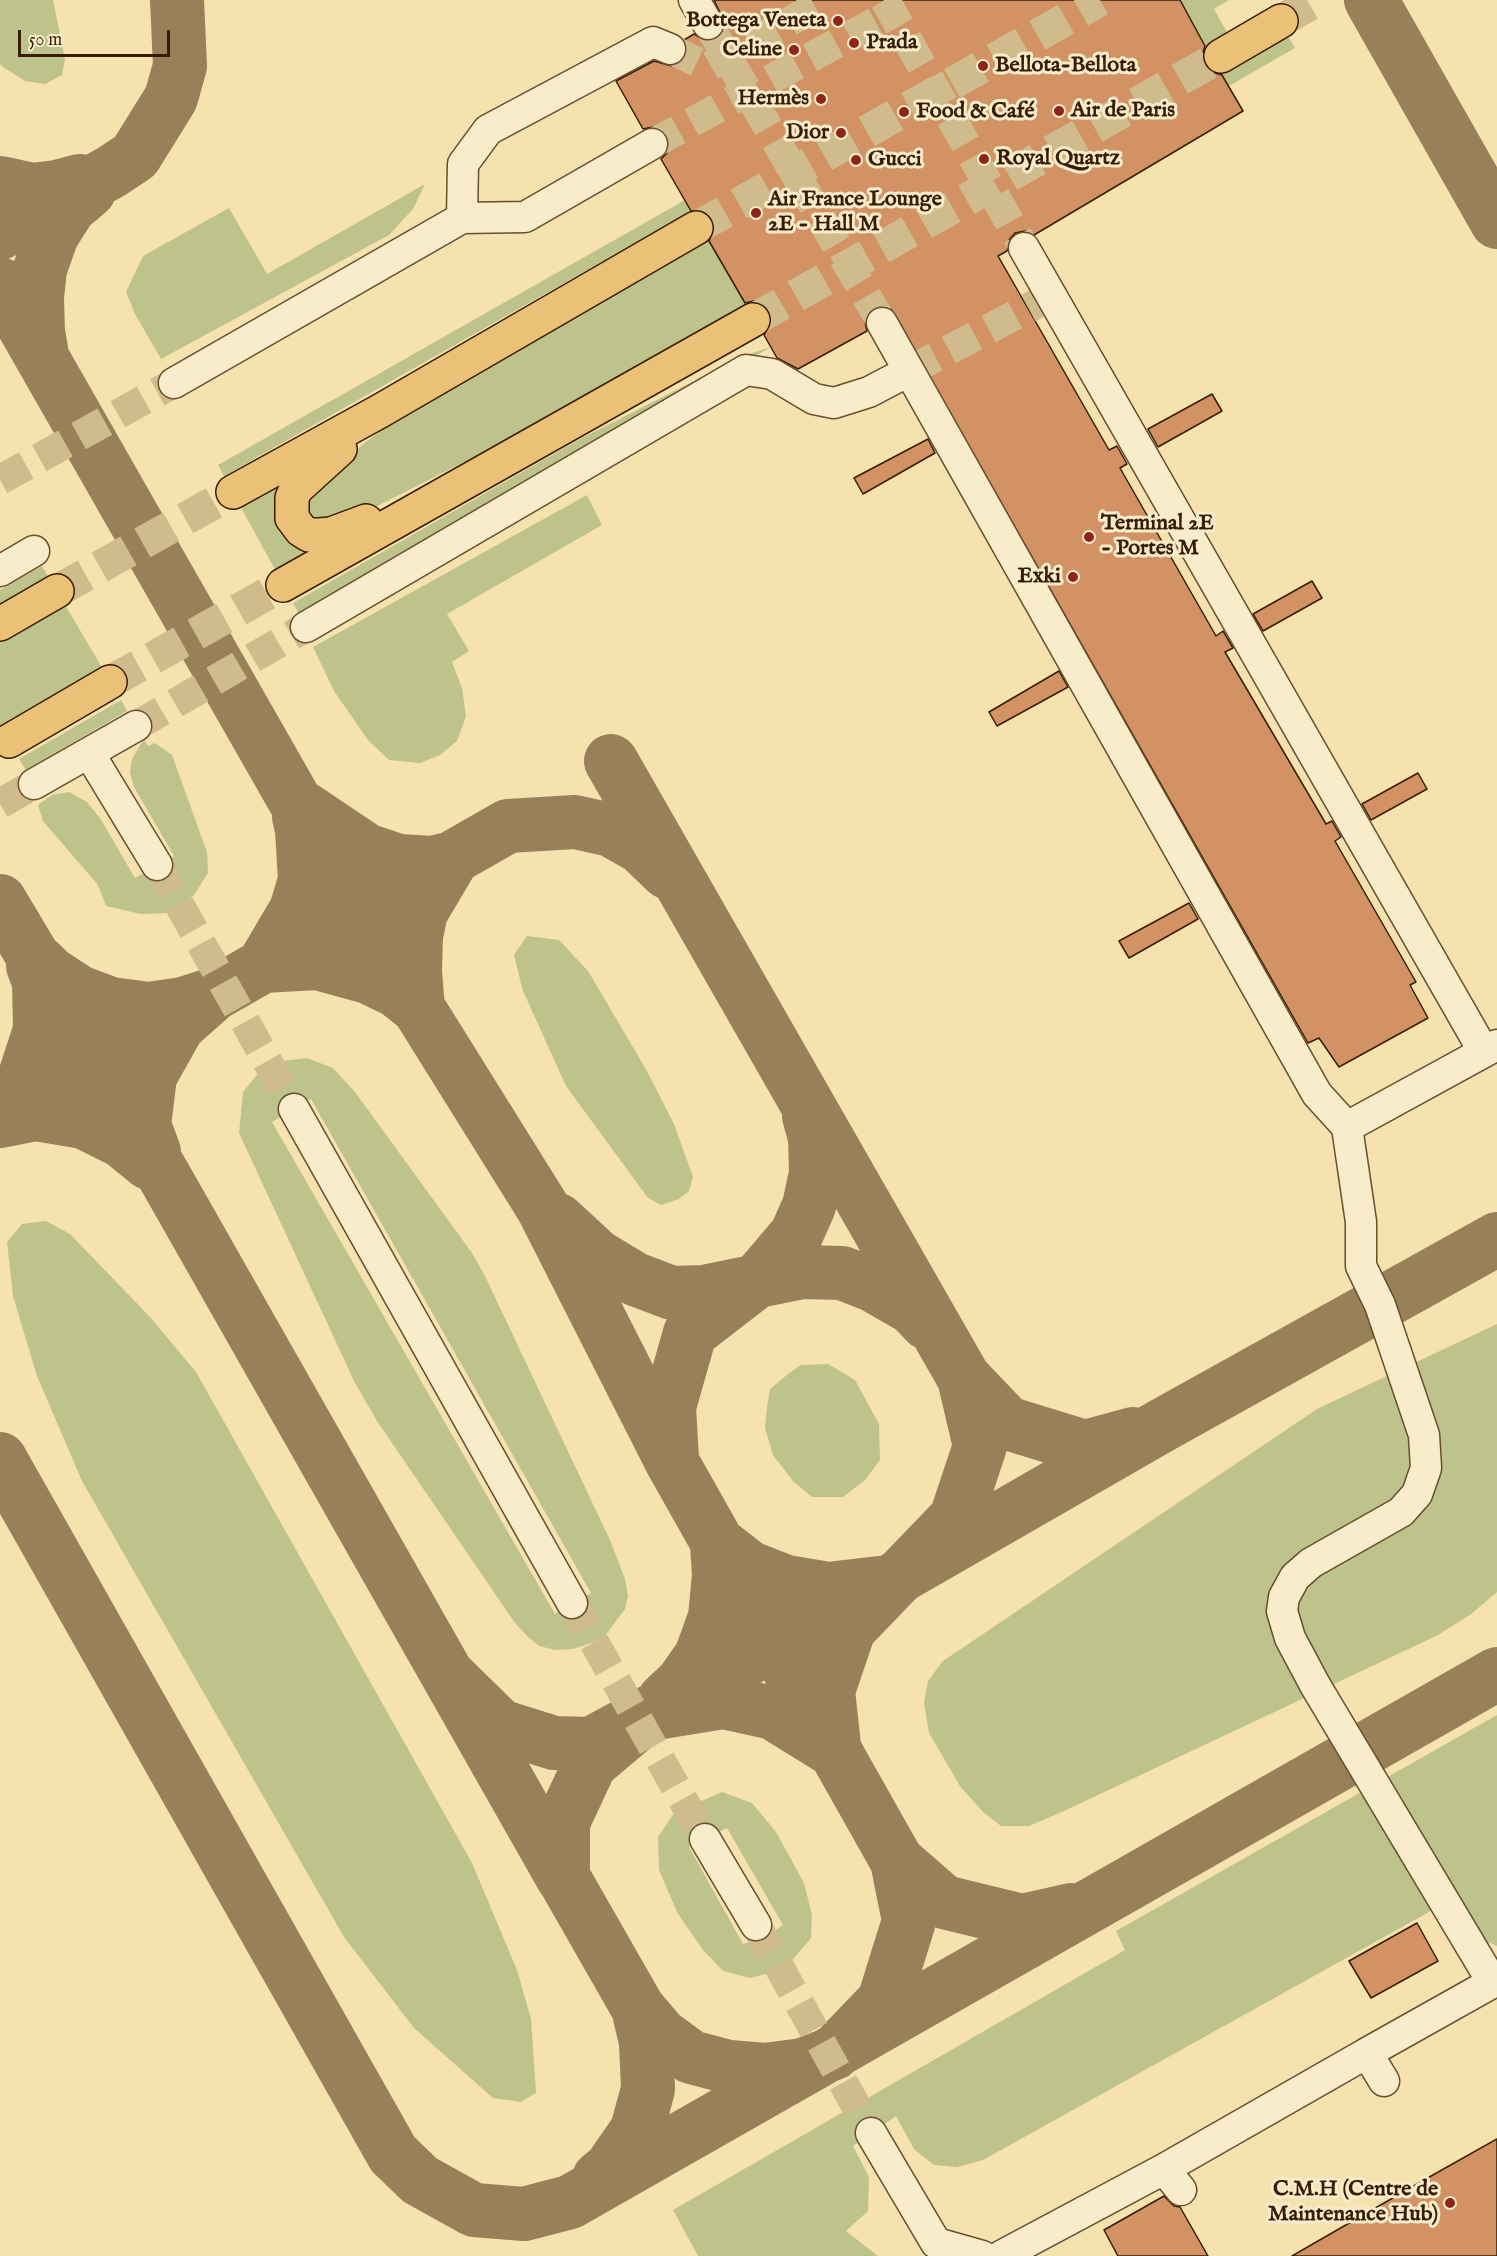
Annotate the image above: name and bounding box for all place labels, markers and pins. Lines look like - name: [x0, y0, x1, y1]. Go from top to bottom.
- place label: Bottega Veneta: [686, 8, 826, 34]
- marker: Bottega Veneta: [831, 14, 845, 28]
- place label: Prada: [866, 30, 918, 56]
- marker: Prada: [847, 36, 861, 50]
- place label: Celine: [722, 37, 782, 63]
- marker: Celine: [787, 43, 801, 57]
- place label: Bellota-Bellota: [995, 53, 1136, 79]
- marker: Bellota-Bellota: [976, 59, 990, 73]
- place label: Hermès: [737, 86, 809, 112]
- marker: Hermès: [814, 92, 828, 106]
- place label: Air de Paris: [1071, 98, 1175, 124]
- place label: Food & Café: [916, 99, 1035, 125]
- marker: Air de Paris: [1052, 104, 1066, 118]
- marker: Food & Café: [897, 105, 911, 119]
- place label: Dior: [786, 120, 829, 146]
- marker: Dior: [834, 126, 848, 140]
- place label: Royal Quartz: [996, 146, 1120, 172]
- place label: Gucci: [868, 147, 922, 173]
- marker: Royal Quartz: [977, 152, 991, 166]
- marker: Gucci: [849, 153, 863, 167]
- place label: Air France Lounge 2E - Hall M: [768, 187, 942, 238]
- marker: Air France Lounge 2E - Hall M: [749, 206, 763, 220]
- place label: Terminal 2E - Portes M: [1101, 511, 1214, 562]
- marker: Terminal 2E - Portes M: [1082, 530, 1096, 544]
- place label: Exki: [1017, 564, 1061, 590]
- marker: Exki: [1066, 570, 1080, 584]
- place label: C.M.H (Centre de Maintenance Hub): [1268, 2177, 1438, 2228]
- marker: C.M.H (Centre de Maintenance Hub): [1443, 2196, 1457, 2210]

